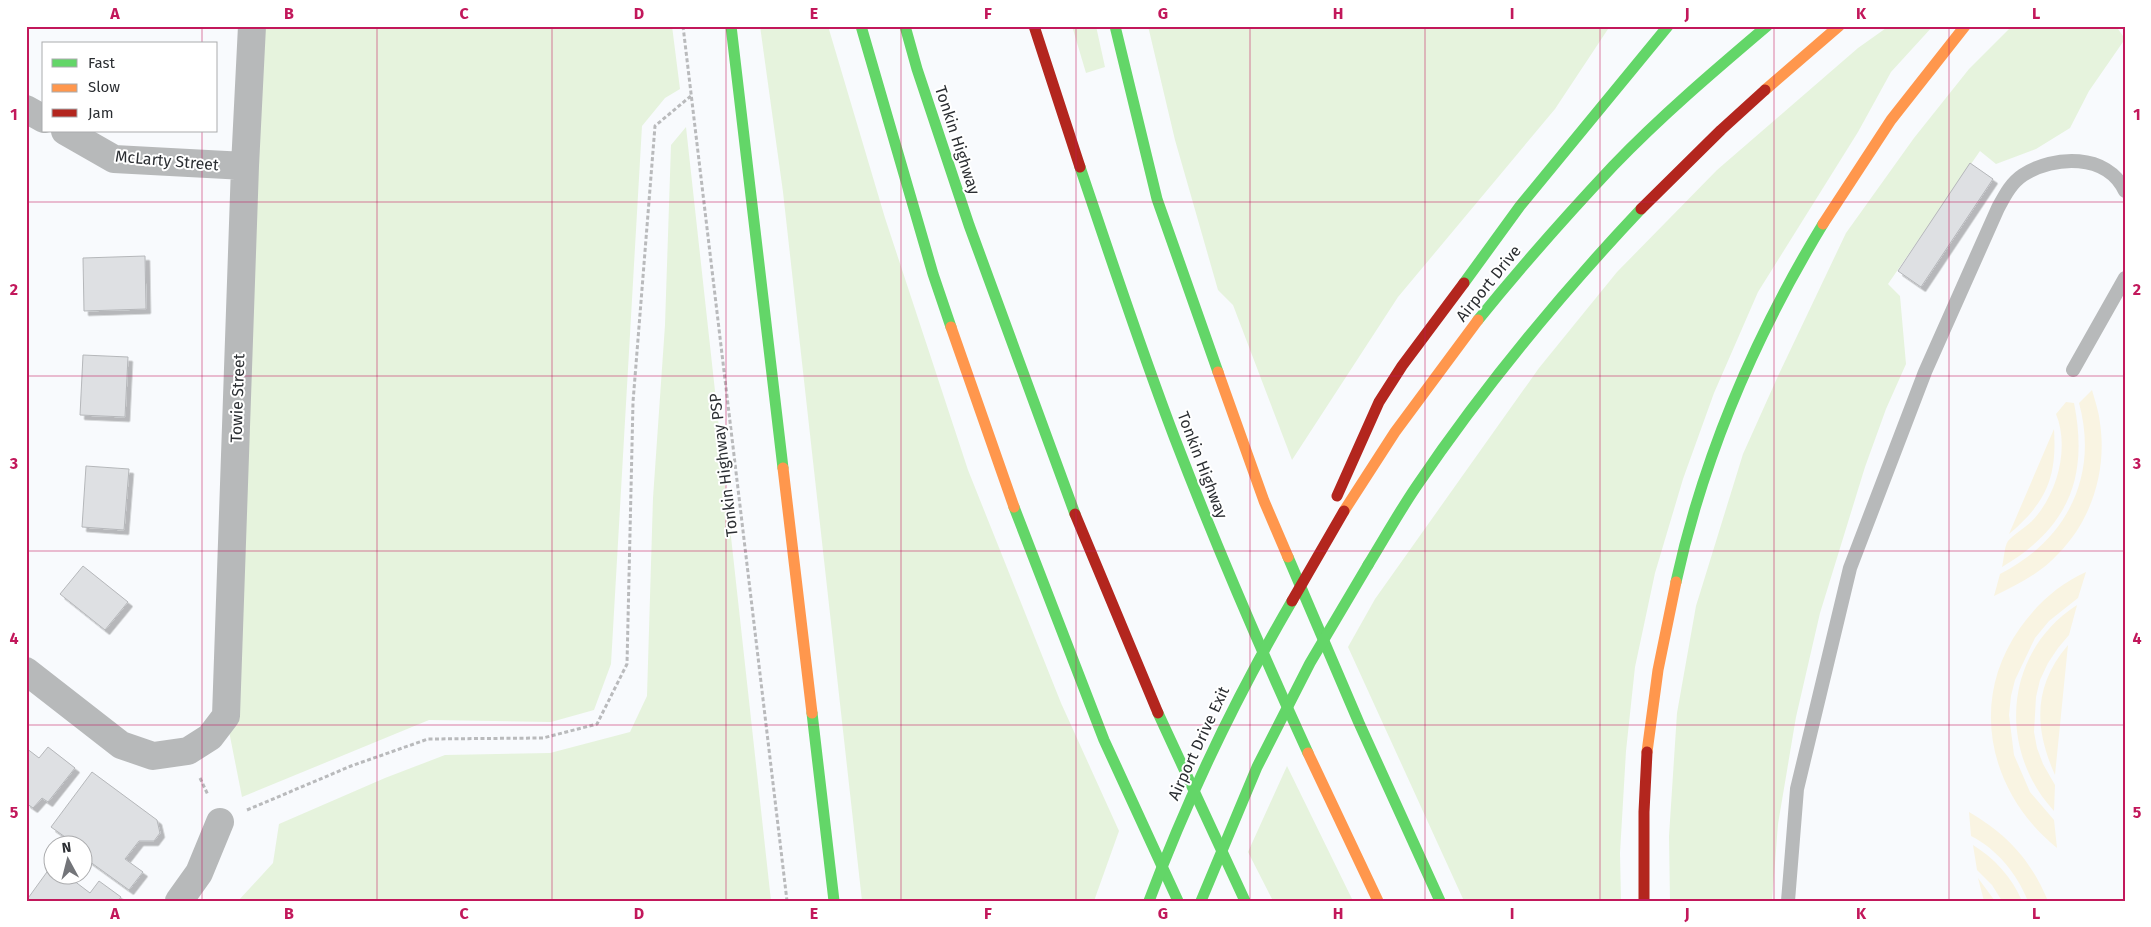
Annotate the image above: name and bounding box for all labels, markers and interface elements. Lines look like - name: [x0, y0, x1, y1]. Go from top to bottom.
- text: A: [109, 4, 120, 23]
- text: B: [284, 4, 294, 23]
- text: C: [459, 4, 469, 23]
- text: D: [634, 4, 644, 23]
- text: E: [810, 4, 818, 23]
- text: F: [984, 4, 992, 23]
- text: G: [1158, 4, 1168, 23]
- text: H: [1333, 4, 1343, 23]
- text: I: [1510, 4, 1514, 23]
- text: J: [1683, 4, 1690, 23]
- text: K: [1856, 4, 1867, 23]
- text: L: [2032, 4, 2040, 23]
- legend: [42, 42, 218, 132]
- text: Fast: [88, 54, 115, 72]
- text: Slow: [88, 78, 120, 96]
- street label: Tonkin Highway: [931, 83, 984, 197]
- text: Jam: [88, 104, 114, 122]
- text: 1: [10, 105, 18, 124]
- text: 1: [2133, 105, 2141, 124]
- street label: McLarty Street: [114, 147, 220, 175]
- street label: Airport Drive: [1452, 241, 1525, 325]
- text: 2: [10, 280, 18, 299]
- text: 2: [2133, 280, 2141, 299]
- street label: Towie Street: [226, 353, 249, 443]
- street label: Tonkin Highway PSP: [705, 392, 742, 538]
- street label: Tonkin Highway: [1173, 409, 1232, 522]
- text: 3: [9, 454, 18, 473]
- text: 3: [2132, 454, 2141, 473]
- text: 4: [9, 629, 19, 648]
- text: 4: [2132, 629, 2142, 648]
- street label: Airport Drive Exit: [1164, 683, 1233, 803]
- text: 5: [10, 803, 19, 822]
- text: 5: [2133, 803, 2142, 822]
- north arrow: [42, 834, 92, 884]
- text: N: [61, 839, 72, 857]
- text: A: [109, 904, 120, 923]
- text: B: [284, 904, 294, 923]
- text: C: [459, 904, 469, 923]
- text: D: [634, 904, 644, 923]
- text: E: [810, 904, 818, 923]
- text: F: [984, 904, 992, 923]
- text: G: [1158, 904, 1168, 923]
- text: H: [1333, 904, 1343, 923]
- text: I: [1510, 904, 1514, 923]
- text: J: [1683, 904, 1690, 923]
- text: K: [1856, 904, 1867, 923]
- text: L: [2032, 904, 2040, 923]

